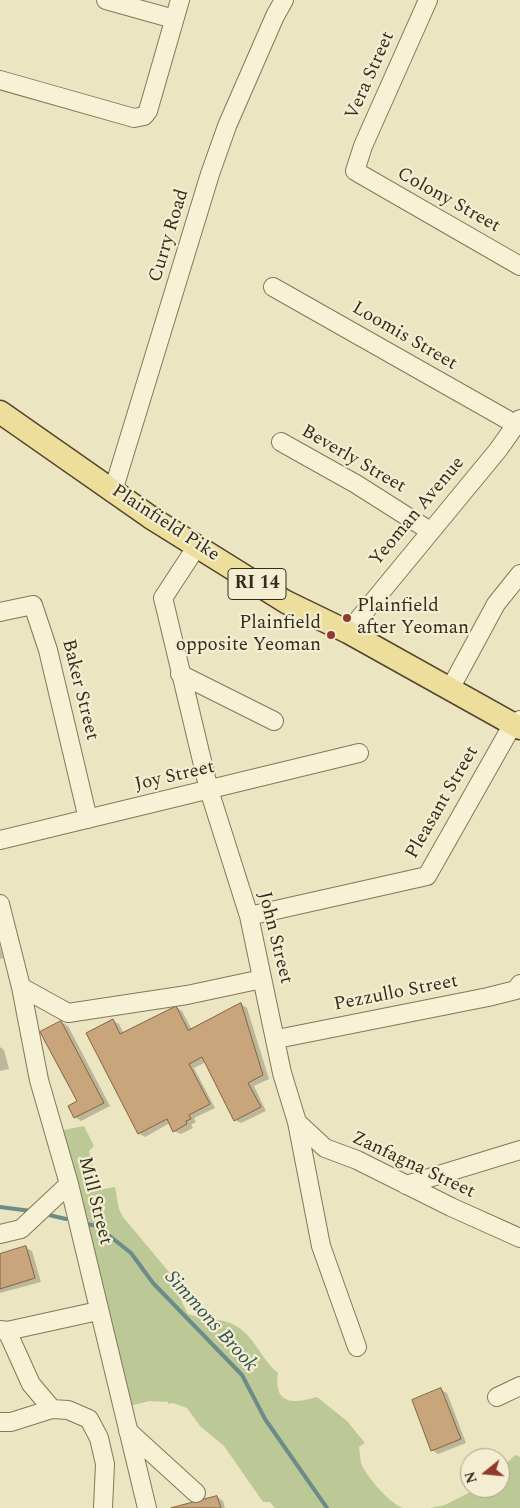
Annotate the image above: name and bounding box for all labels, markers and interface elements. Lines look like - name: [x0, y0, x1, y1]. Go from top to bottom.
- street label: Vera Street: [341, 28, 401, 124]
- street label: Colony Street: [392, 163, 504, 239]
- street label: Curry Road: [145, 187, 195, 285]
- street label: Loomis Street: [347, 298, 461, 376]
- street label: Beverly Street: [297, 421, 409, 499]
- street label: Yeoman Avenue: [366, 453, 470, 571]
- street label: Plainfield Pike: [107, 481, 223, 567]
- road number: RI 14: [228, 568, 286, 600]
- place label: Plainfield after Yeoman: [357, 596, 469, 640]
- marker: Plainfield after Yeoman: [341, 612, 353, 624]
- place label: Plainfield opposite Yeoman: [176, 613, 321, 657]
- marker: Plainfield opposite Yeoman: [325, 629, 337, 641]
- street label: Baker Street: [55, 637, 103, 743]
- street label: Pleasant Street: [402, 743, 484, 863]
- street label: Joy Street: [133, 757, 217, 797]
- street label: John Street: [252, 890, 296, 986]
- street label: Pezzullo Street: [332, 971, 460, 1017]
- street label: Zanfagna Street: [348, 1128, 478, 1204]
- street label: Mill Street: [72, 1155, 116, 1247]
- water label: Simmons Brook: [158, 1267, 262, 1377]
- north arrow: [460, 1448, 510, 1498]
- text: N: [459, 1469, 483, 1486]

